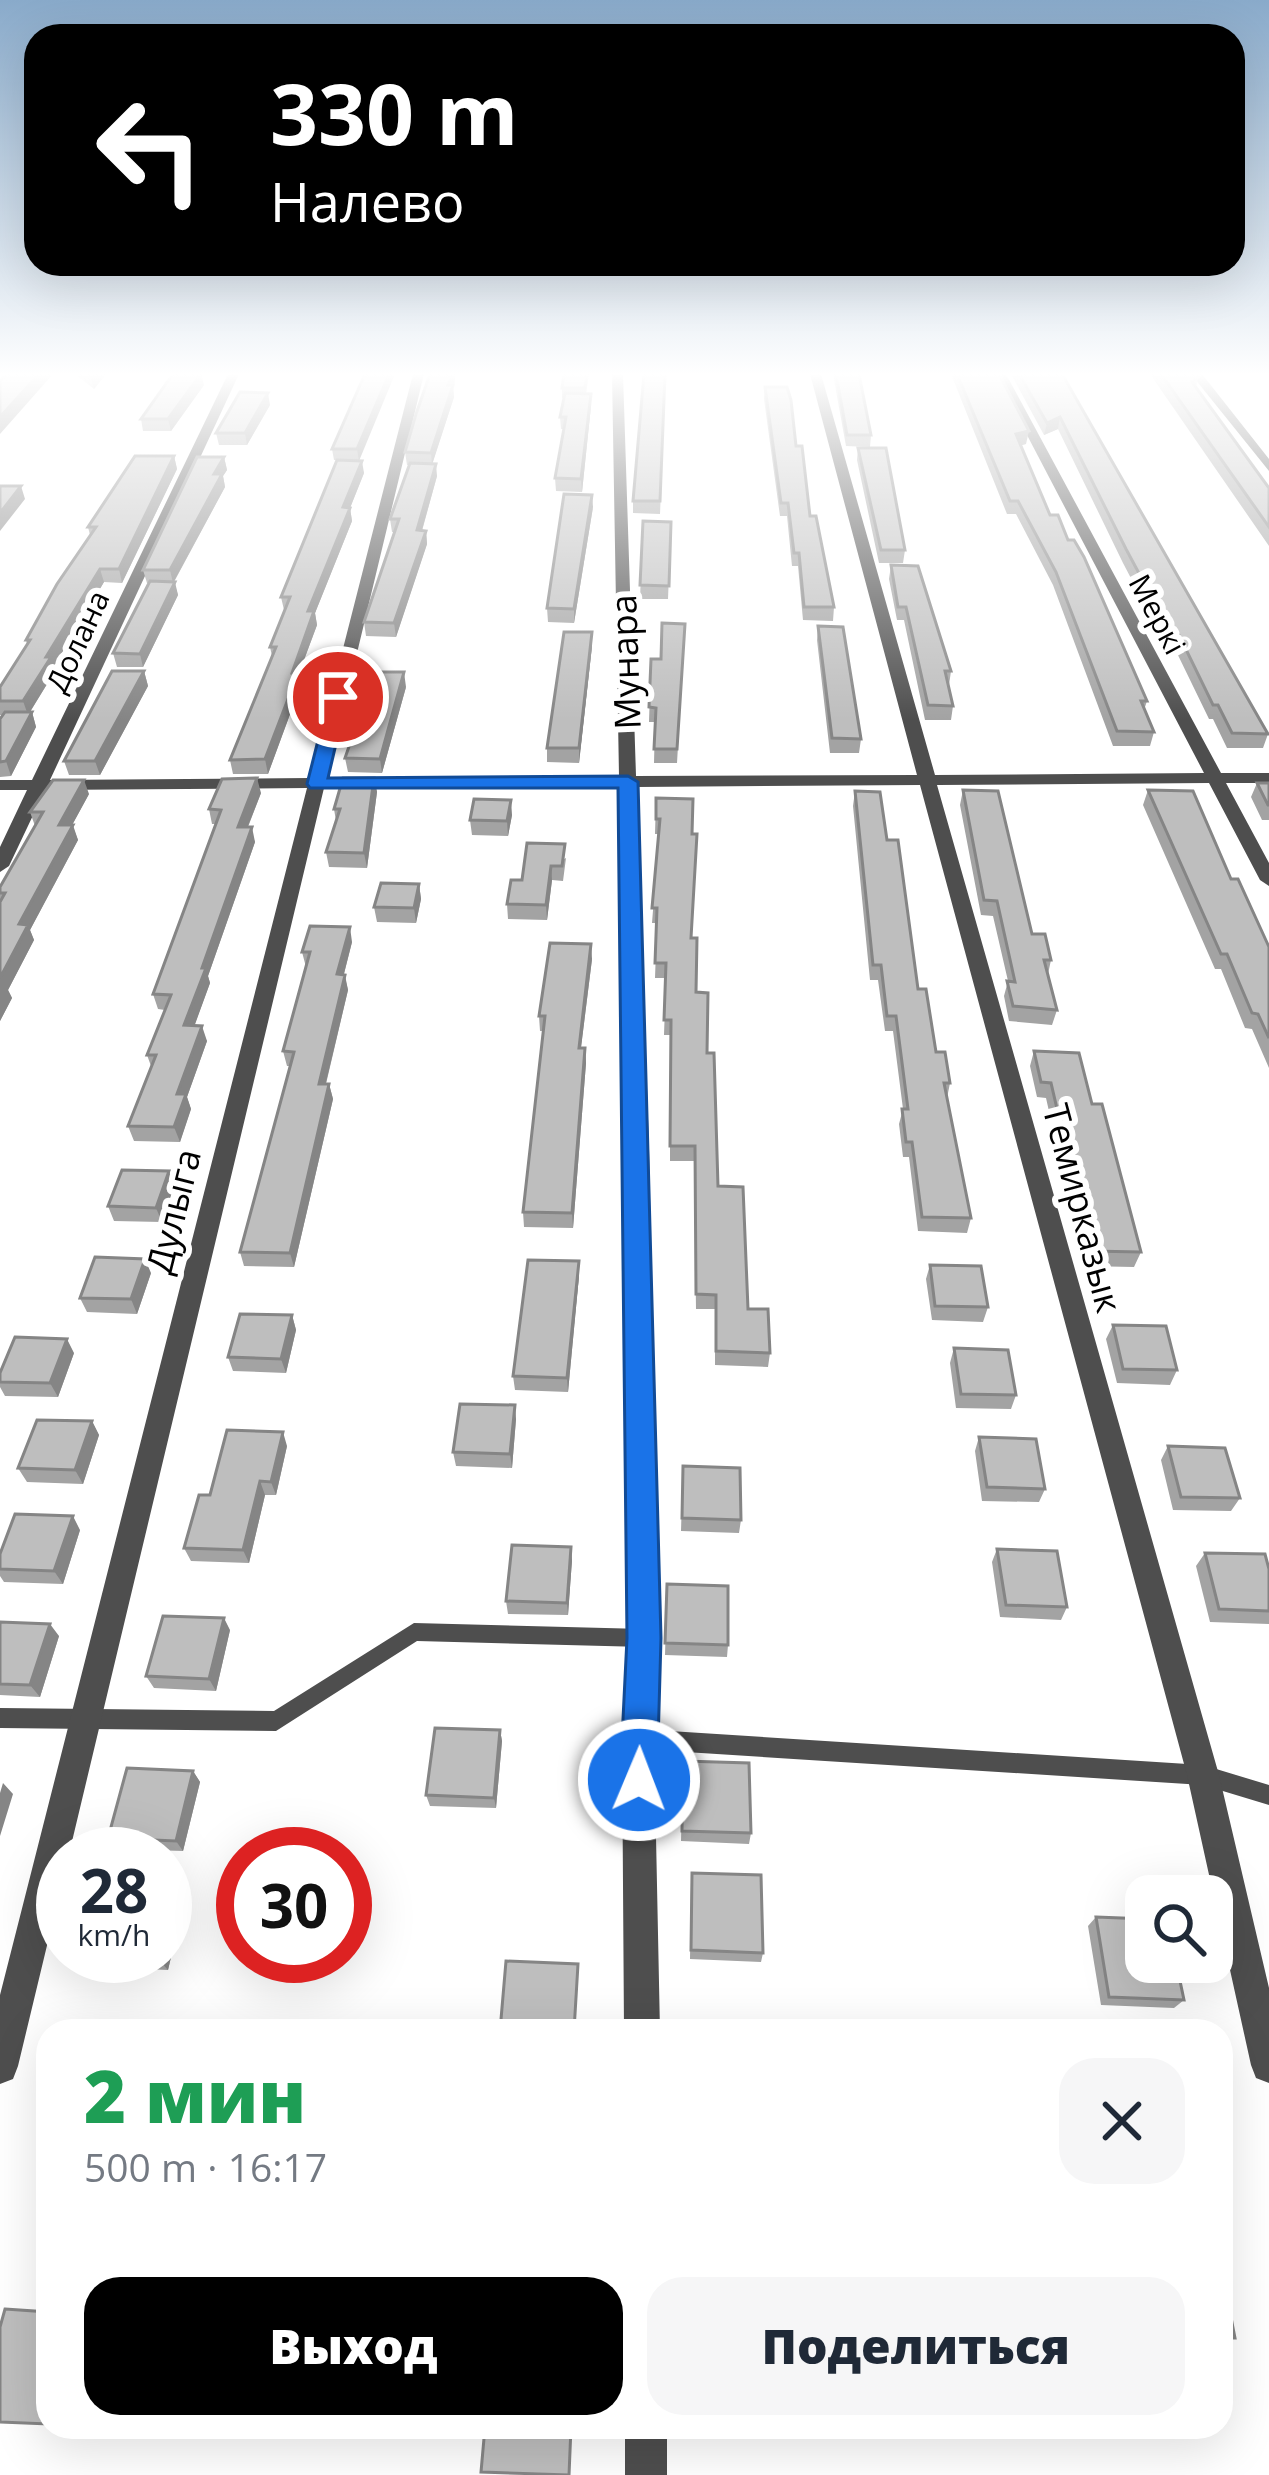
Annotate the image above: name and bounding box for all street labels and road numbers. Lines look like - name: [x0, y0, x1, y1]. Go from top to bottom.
- street label: Меркі: [1120, 567, 1196, 661]
- street label: Долана: [36, 583, 118, 699]
- street label: Мунара: [598, 594, 652, 730]
- street label: Темирказык: [1032, 1098, 1134, 1318]
- street label: Дулыга: [134, 1144, 212, 1278]

